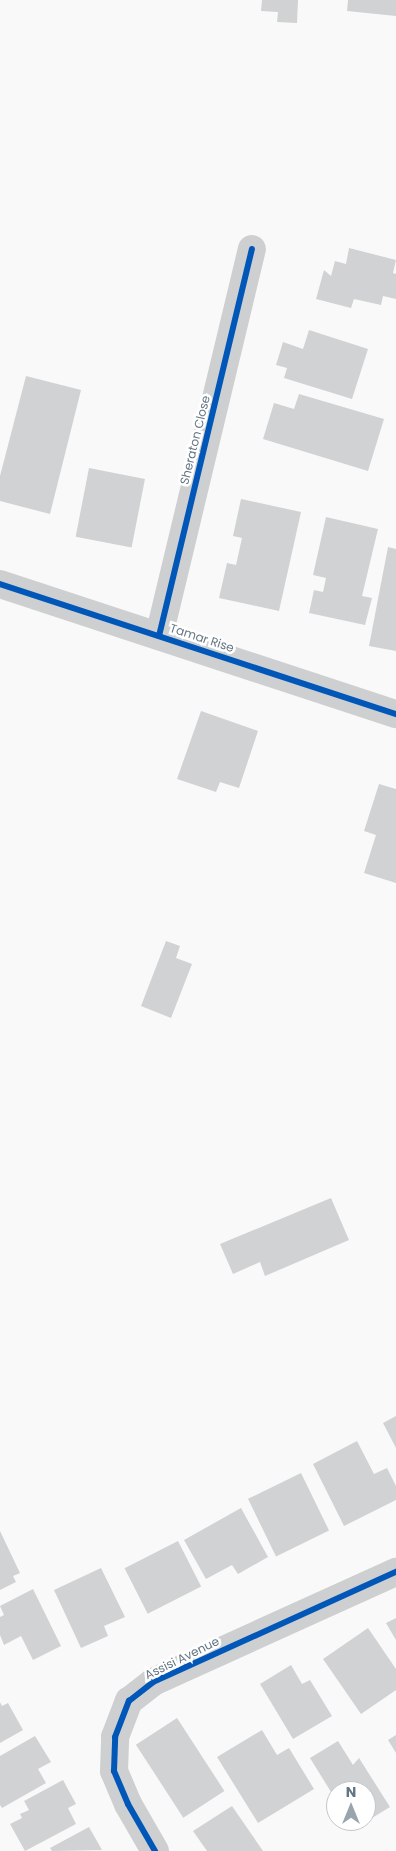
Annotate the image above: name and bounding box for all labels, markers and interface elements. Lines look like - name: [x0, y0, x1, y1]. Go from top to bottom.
- street label: Sheraton Close: [177, 394, 213, 486]
- street label: Tamar Rise: [168, 621, 236, 655]
- street label: Assisi Avenue: [142, 1634, 222, 1682]
- north arrow: [326, 1781, 376, 1831]
- text: N: [346, 1782, 356, 1802]

